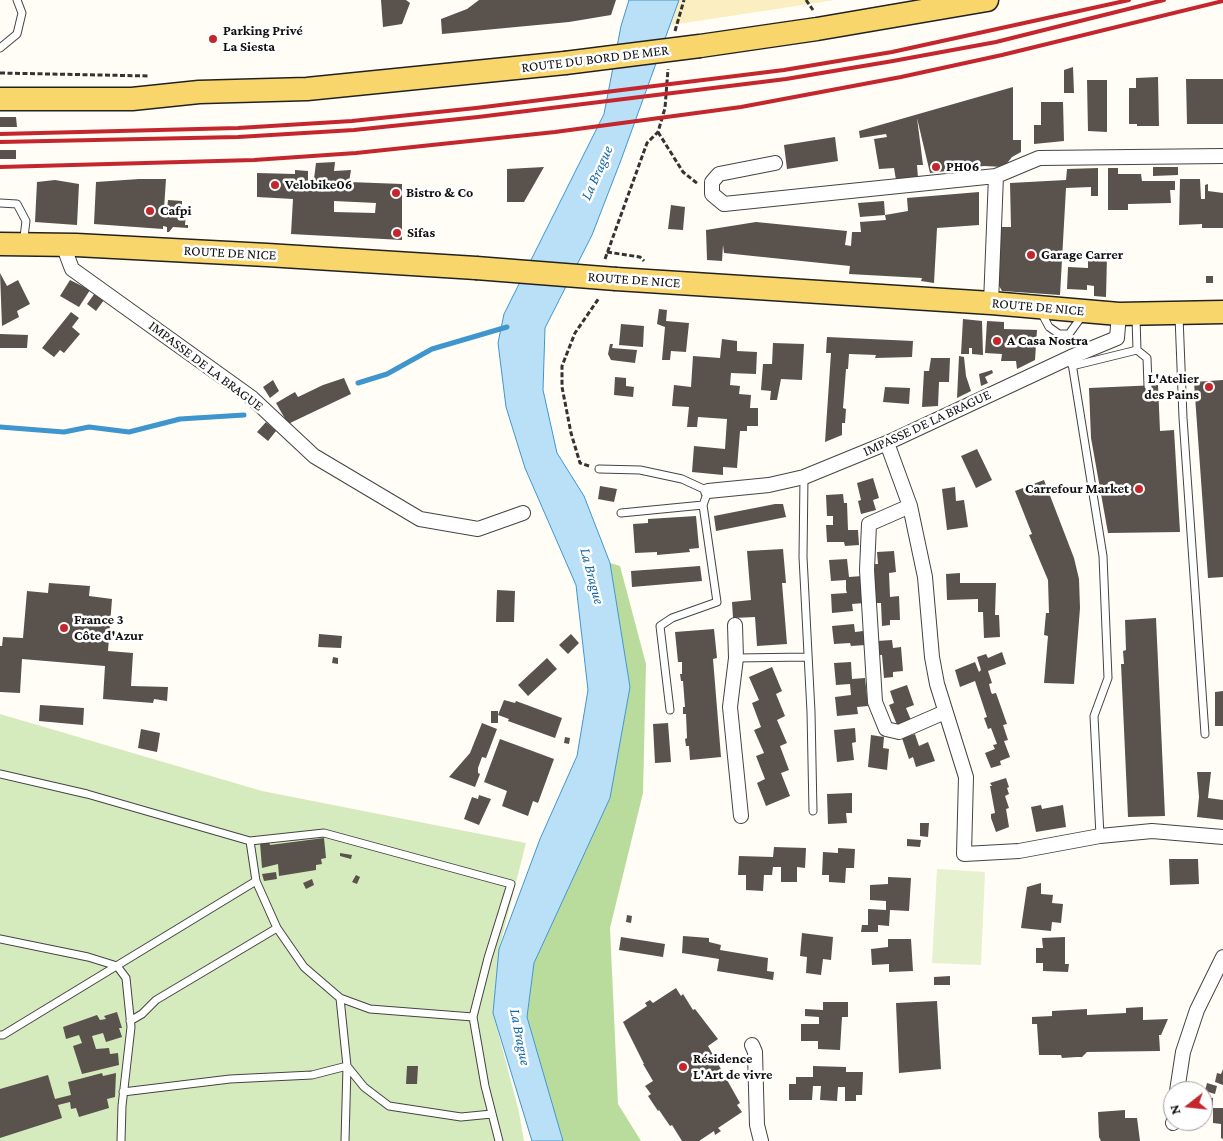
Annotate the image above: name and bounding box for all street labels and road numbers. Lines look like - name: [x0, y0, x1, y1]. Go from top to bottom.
- street label: ROUTE DU BORD DE MER: [520, 42, 670, 76]
- street label: ROUTE DE NICE: [183, 242, 277, 264]
- street label: ROUTE DE NICE: [587, 268, 681, 292]
- street label: ROUTE DE NICE: [991, 295, 1085, 319]
- street label: IMPASSE DE LA BRAGUE: [145, 317, 267, 415]
- street label: IMPASSE DE LA BRAGUE: [860, 386, 994, 460]

